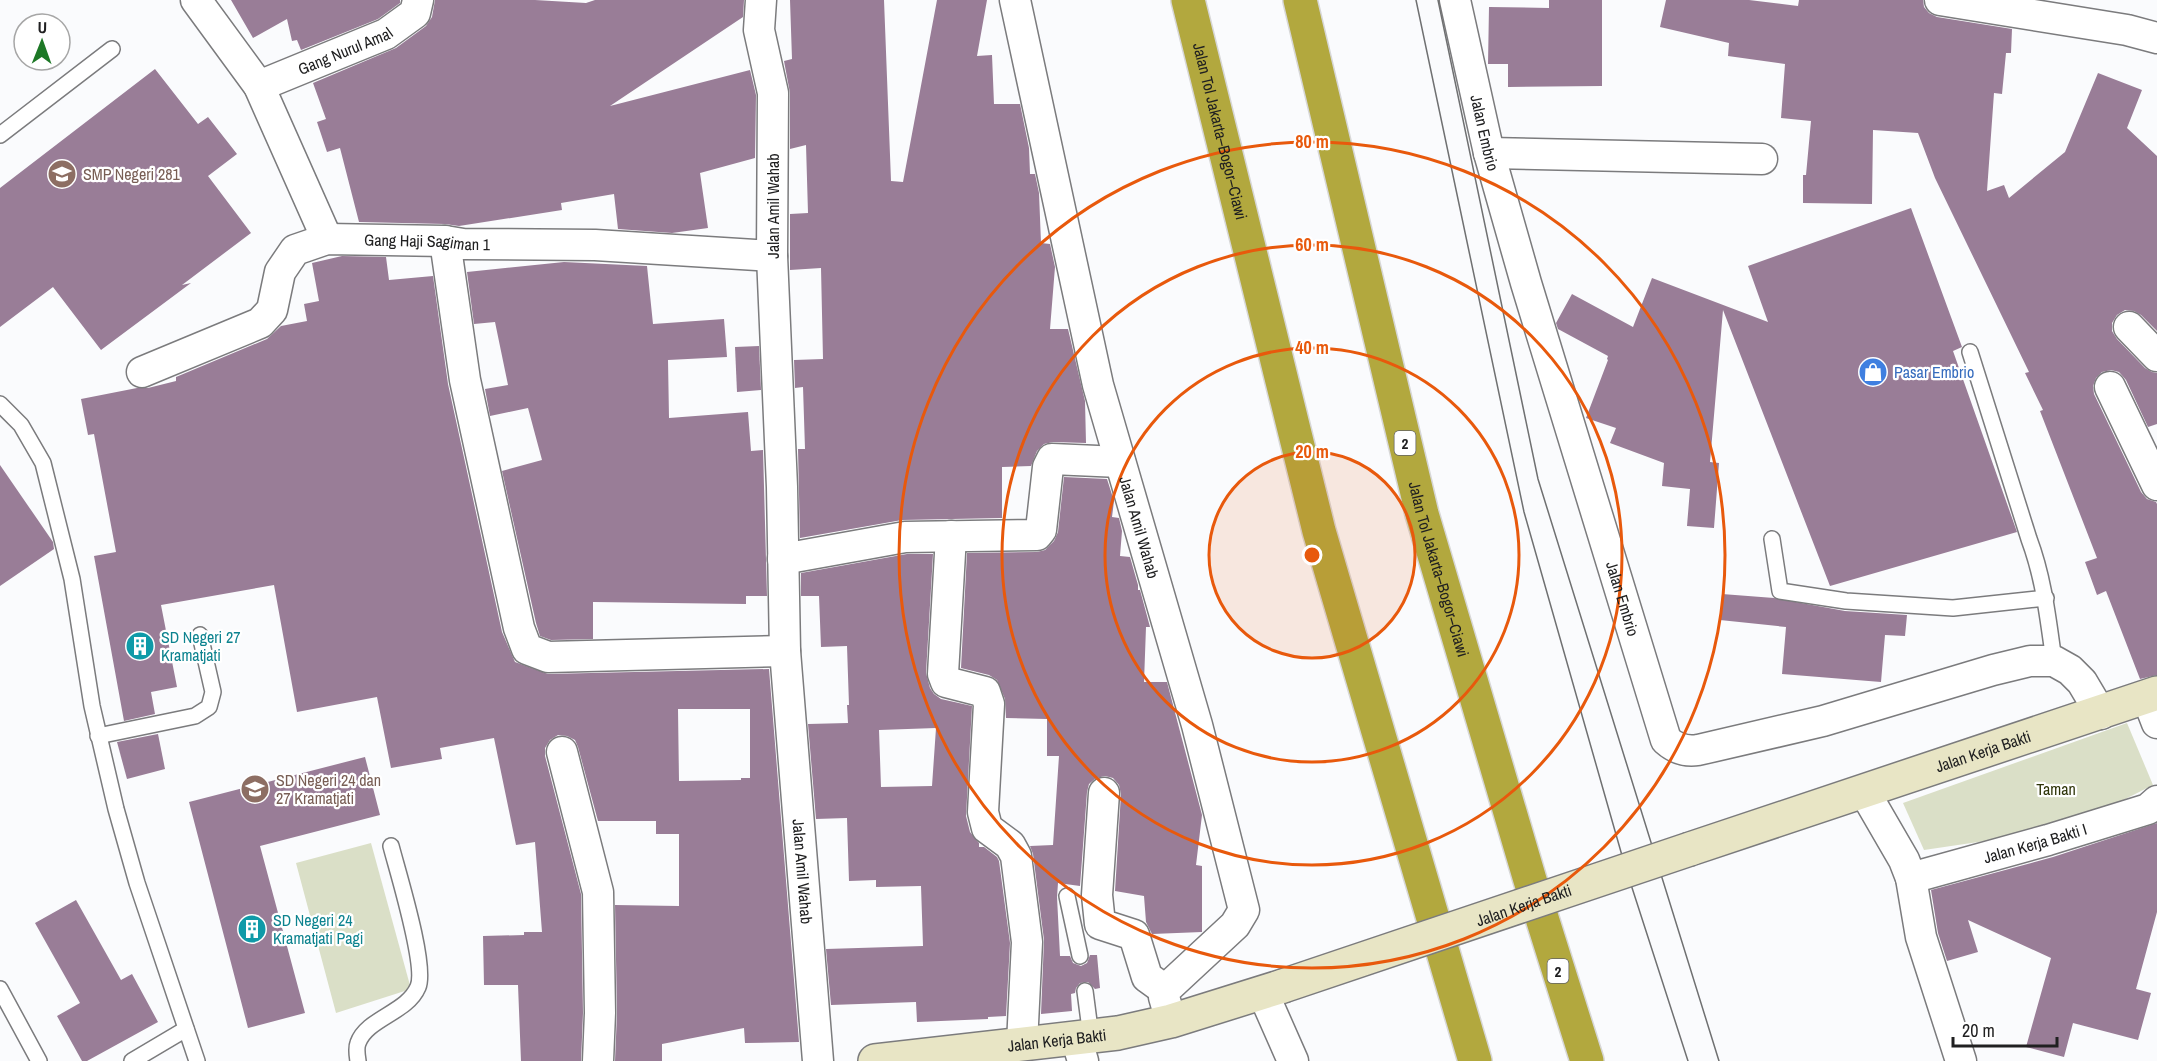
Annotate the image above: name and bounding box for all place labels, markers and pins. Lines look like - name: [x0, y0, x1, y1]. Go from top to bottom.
- school or university icon: SMP Negeri 281: [46, 158, 78, 190]
- place label: SMP Negeri 281: [83, 163, 180, 185]
- shop icon: Pasar Embrio: [1857, 356, 1889, 388]
- place label: Pasar Embrio: [1894, 361, 1974, 383]
- centre of rings: [1302, 545, 1322, 565]
- place label: SD Negeri 27 Kramatjati: [161, 626, 241, 666]
- building icon: SD Negeri 27 Kramatjati: [124, 630, 156, 662]
- place label: SD Negeri 24 dan 27 Kramatjati: [276, 769, 381, 809]
- school or university icon: SD Negeri 24 dan 27 Kramatjati: [239, 773, 271, 805]
- place label: SD Negeri 24 Kramatjati Pagi: [273, 909, 363, 949]
- building icon: SD Negeri 24 Kramatjati Pagi: [236, 913, 268, 945]

